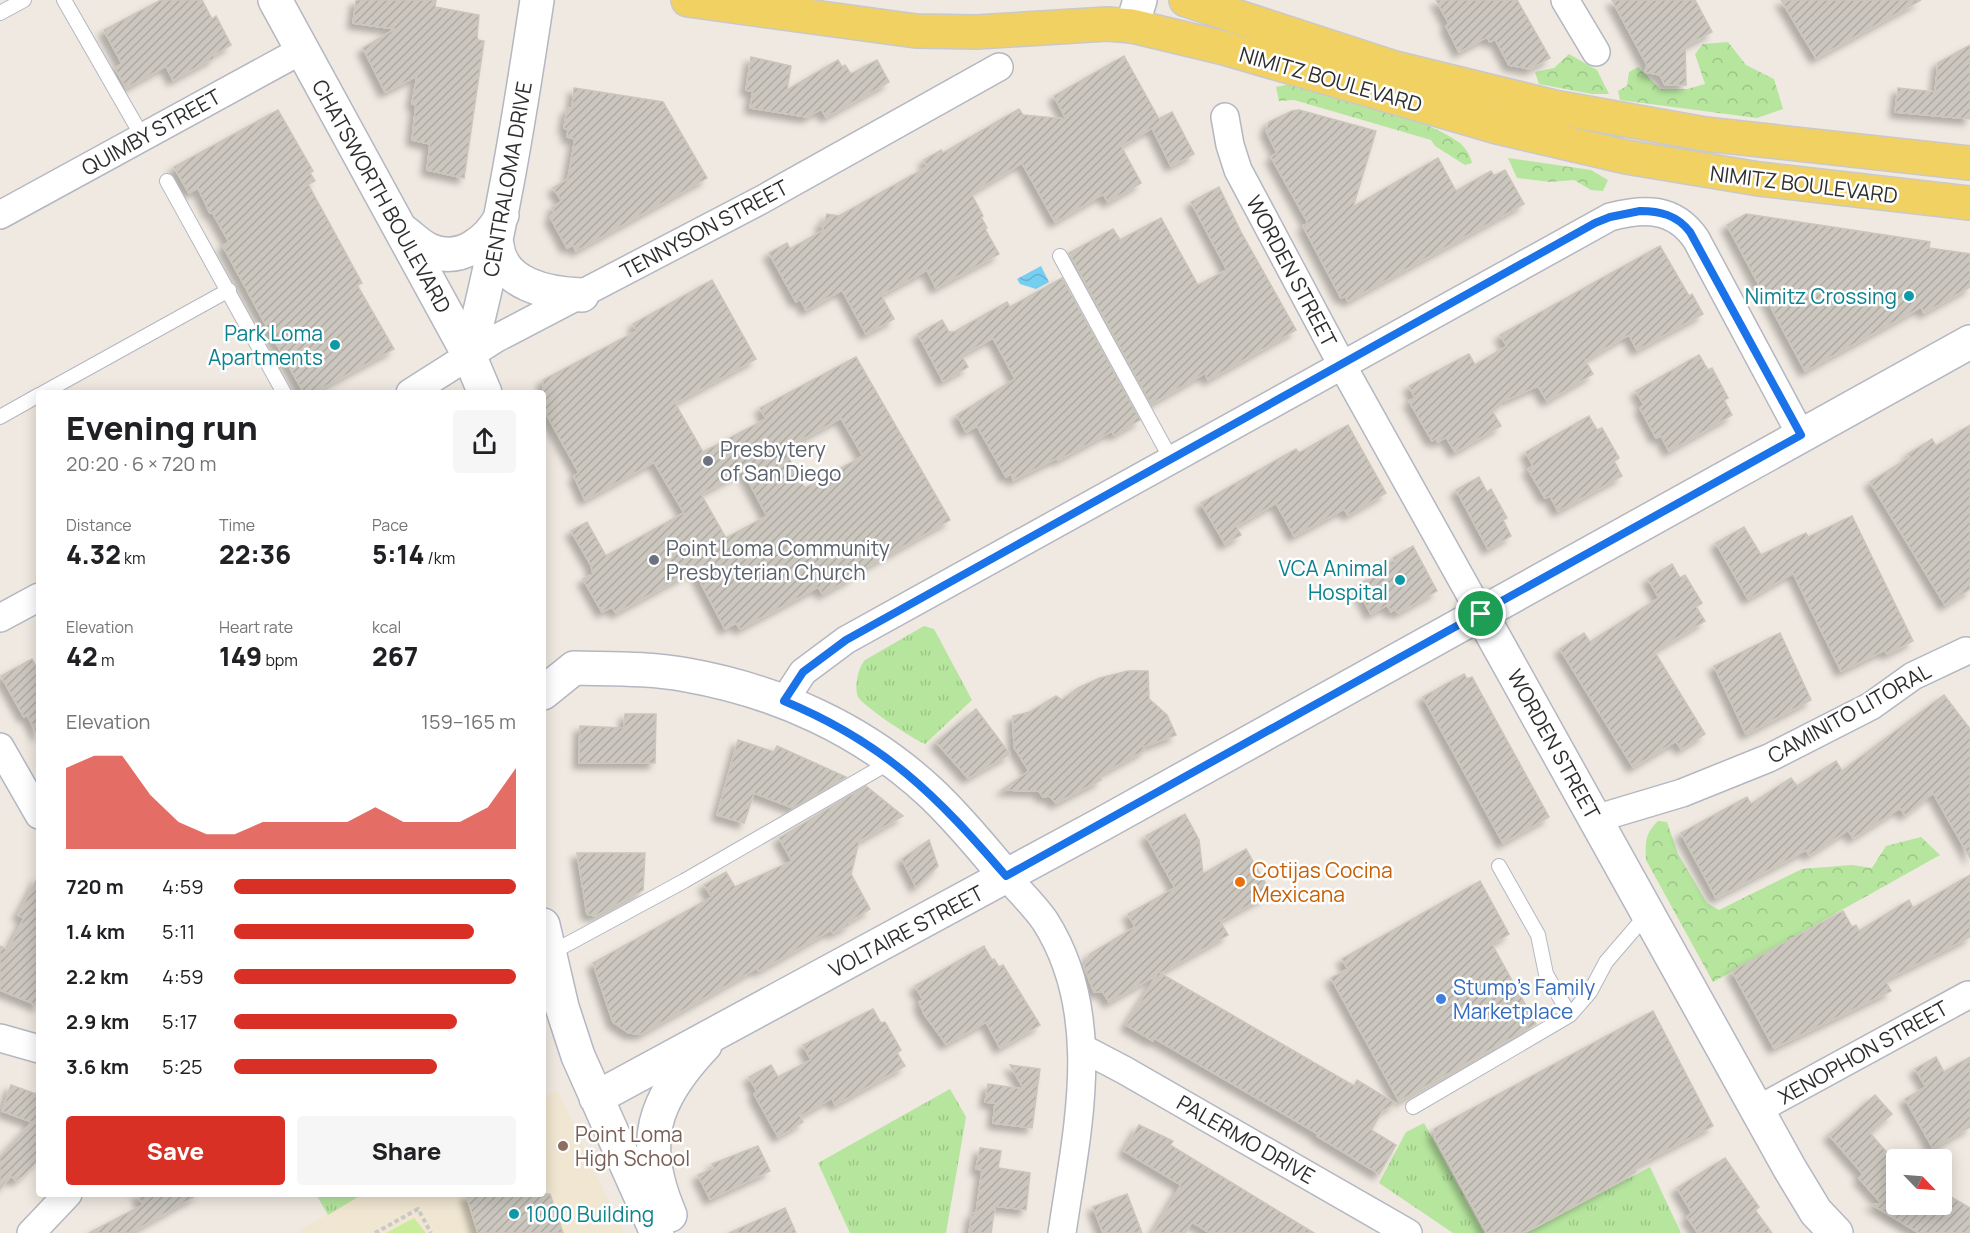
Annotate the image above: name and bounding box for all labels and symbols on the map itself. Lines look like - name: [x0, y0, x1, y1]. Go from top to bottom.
- street label: NIMITZ BOULEVARD: [1236, 40, 1426, 118]
- street label: CHATSWORTH BOULEVARD: [306, 74, 458, 318]
- street label: CENTRALOMA DRIVE: [476, 79, 538, 279]
- street label: QUIMBY STREET: [76, 82, 226, 182]
- street label: NIMITZ BOULEVARD: [1709, 159, 1899, 209]
- street label: TENNYSON STREET: [615, 173, 793, 285]
- street label: WORDEN STREET: [1240, 190, 1344, 352]
- place label: Nimitz Crossing: [1745, 282, 1897, 310]
- marker: Nimitz Crossing: [1902, 289, 1916, 303]
- place label: Park Loma Apartments: [208, 319, 323, 371]
- marker: Park Loma Apartments: [328, 338, 342, 352]
- place label: Presbytery of San Diego: [720, 435, 842, 487]
- marker: Presbytery of San Diego: [701, 454, 715, 468]
- place label: Point Loma Community Presbyterian Church: [666, 534, 890, 586]
- marker: Point Loma Community Presbyterian Church: [647, 553, 661, 567]
- place label: VCA Animal Hospital: [1279, 554, 1388, 606]
- marker: VCA Animal Hospital: [1393, 573, 1407, 587]
- pin: [1455, 588, 1506, 639]
- street label: CAMINITO LITORAL: [1762, 656, 1936, 769]
- street label: WORDEN STREET: [1501, 664, 1607, 824]
- place label: Cotijas Cocina Mexicana: [1252, 856, 1393, 908]
- marker: Cotijas Cocina Mexicana: [1233, 875, 1247, 889]
- street label: VOLTAIRE STREET: [824, 878, 988, 983]
- place label: Stump's Family Marketplace: [1453, 973, 1595, 1025]
- marker: Stump's Family Marketplace: [1434, 992, 1448, 1006]
- street label: XENOPHON STREET: [1773, 993, 1953, 1110]
- street label: PALERMO DRIVE: [1172, 1088, 1320, 1190]
- place label: Point Loma High School: [575, 1120, 690, 1172]
- marker: Point Loma High School: [556, 1139, 570, 1153]
- north arrow: [1886, 1149, 1952, 1215]
- place label: 1000 Building: [526, 1200, 654, 1228]
- marker: 1000 Building: [507, 1207, 521, 1221]

